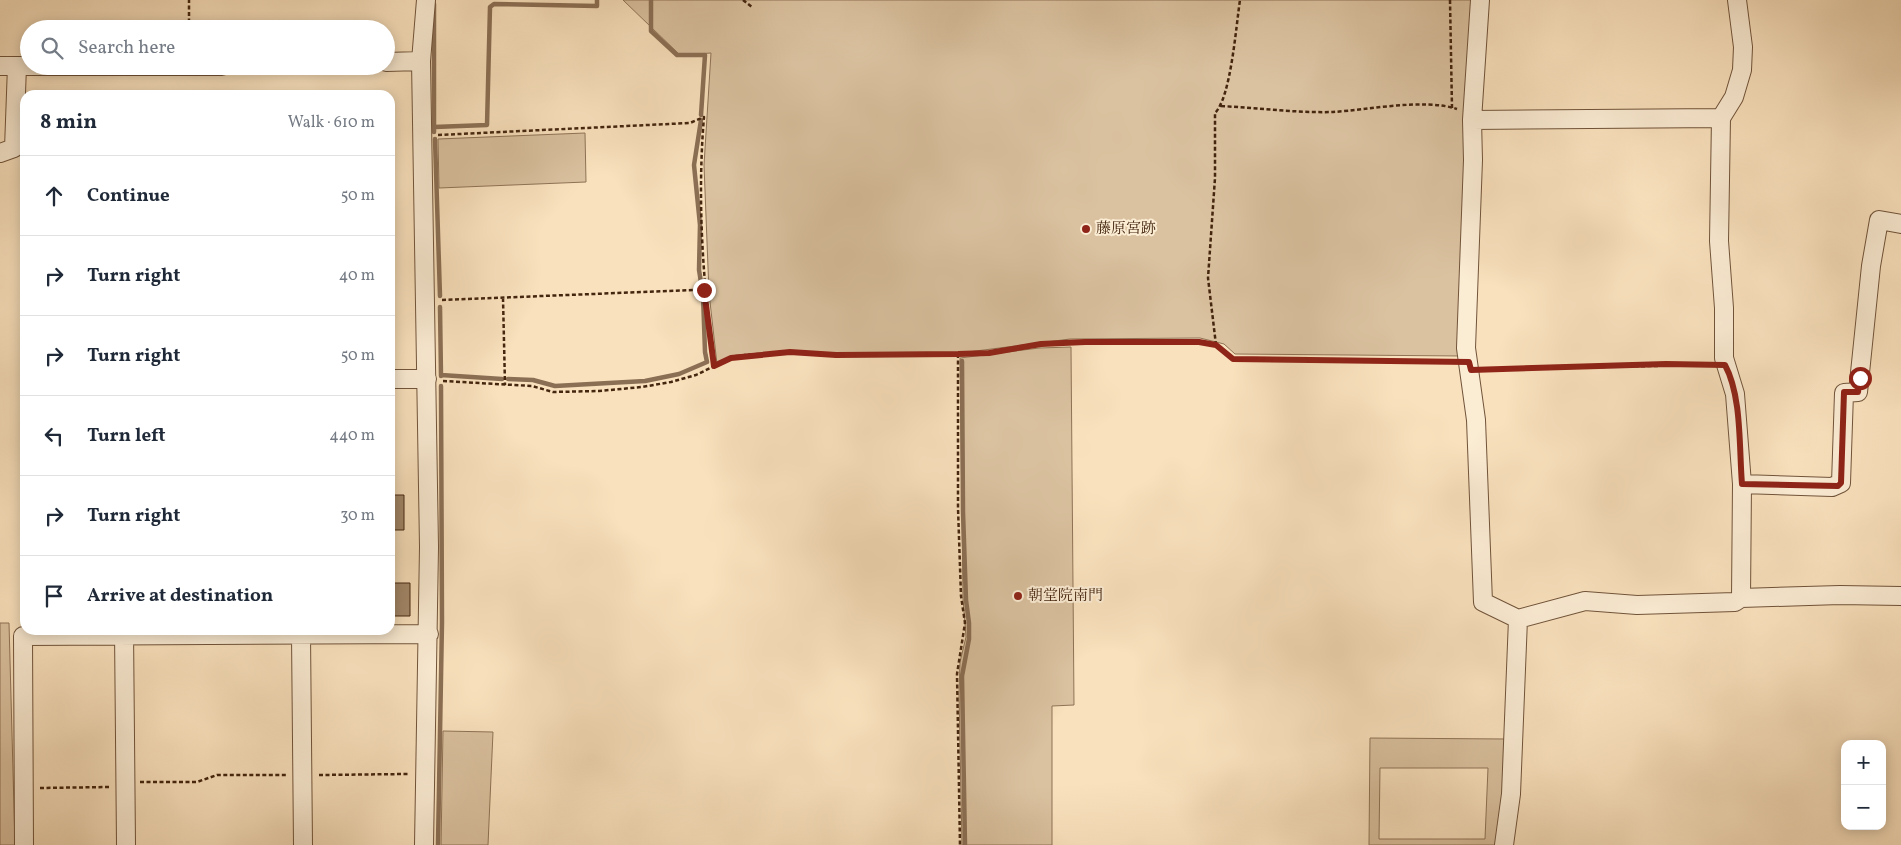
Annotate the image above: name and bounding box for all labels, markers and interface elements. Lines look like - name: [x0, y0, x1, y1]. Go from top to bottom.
- search box: [20, 20, 395, 75]
- icon: search: [38, 34, 66, 62]
- text: Search here: [78, 35, 175, 61]
- text: 8 min: [40, 108, 97, 137]
- text: Walk · 610 m: [288, 112, 375, 134]
- icon: ahead: [40, 182, 68, 210]
- text: Continue: [87, 183, 170, 209]
- text: 50 m: [341, 185, 375, 207]
- place label: 藤原宮跡: [1096, 219, 1156, 240]
- marker: 藤原宮跡: [1080, 223, 1092, 235]
- icon: right: [40, 262, 68, 290]
- text: Turn right: [87, 263, 180, 289]
- text: 40 m: [339, 265, 375, 287]
- route end: [693, 279, 716, 302]
- icon: right: [40, 342, 68, 370]
- text: Turn right: [87, 343, 180, 369]
- text: 50 m: [341, 345, 375, 367]
- route start: [1849, 367, 1872, 390]
- icon: left: [40, 422, 68, 450]
- text: Turn left: [87, 423, 166, 449]
- text: 440 m: [329, 425, 375, 447]
- icon: right: [40, 502, 68, 530]
- text: Turn right: [87, 503, 180, 529]
- text: 30 m: [340, 505, 375, 527]
- icon: arrive: [40, 582, 68, 610]
- text: Arrive at destination: [87, 583, 273, 609]
- place label: 朝堂院南門: [1028, 586, 1103, 607]
- marker: 朝堂院南門: [1012, 590, 1024, 602]
- map controls: [1841, 740, 1886, 830]
- button: +: [1841, 740, 1886, 785]
- button: −: [1841, 785, 1886, 830]

